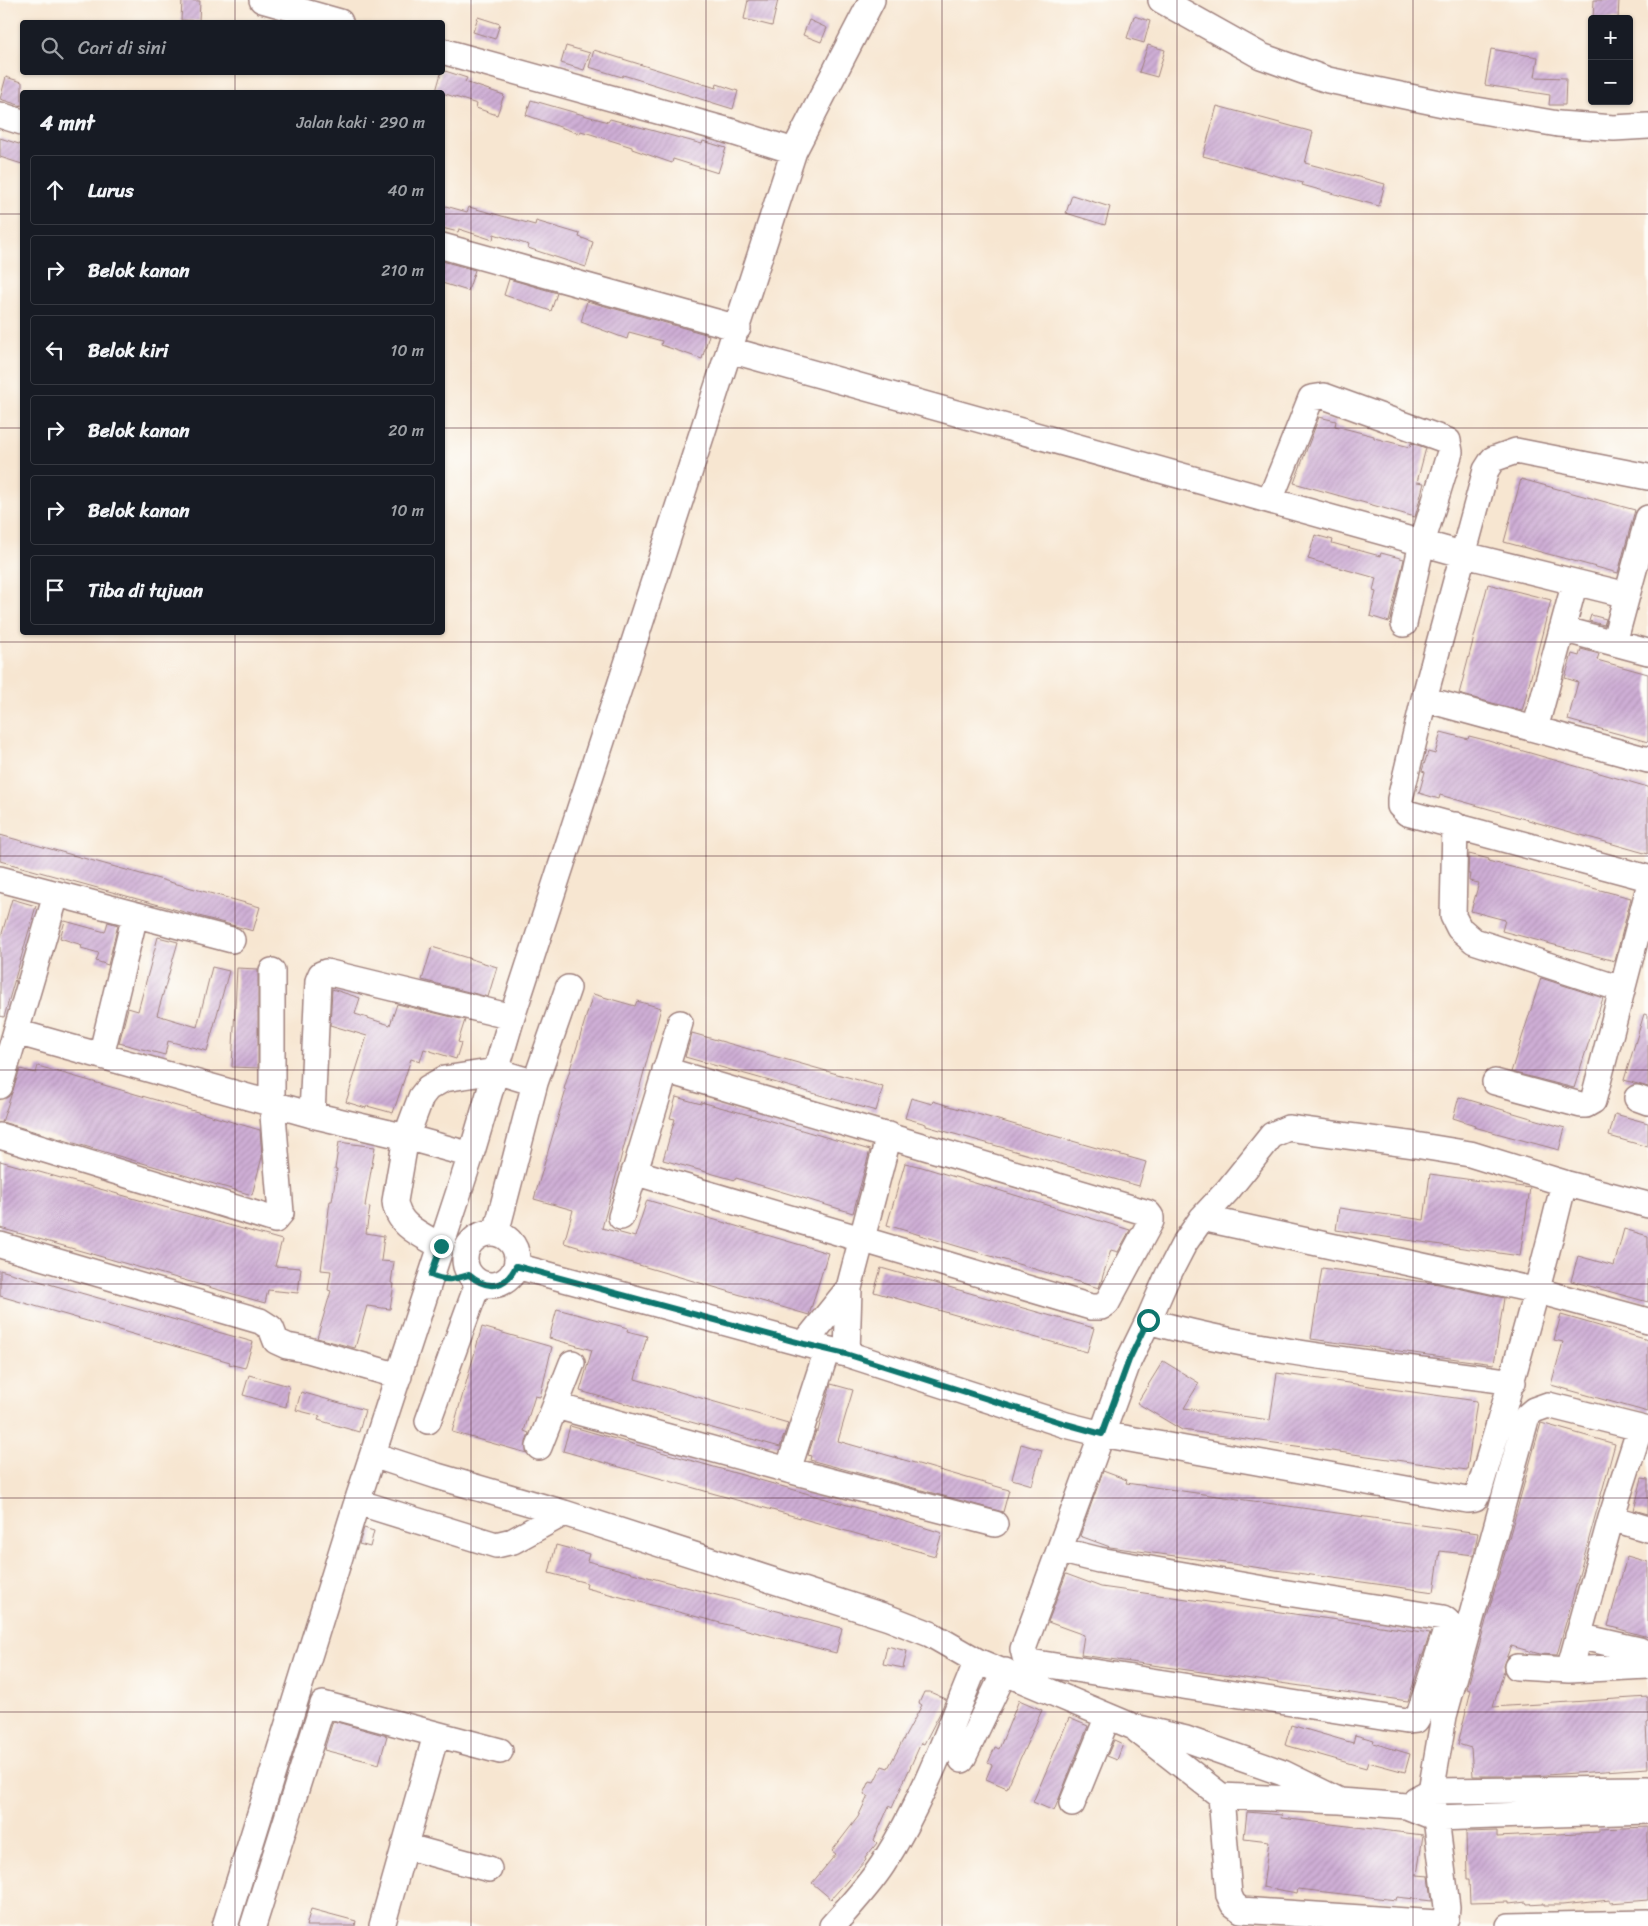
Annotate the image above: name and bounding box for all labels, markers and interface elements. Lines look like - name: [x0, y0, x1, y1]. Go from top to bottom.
- map controls: [1588, 15, 1633, 105]
- button: +: [1588, 15, 1633, 60]
- search box: [20, 20, 445, 75]
- text: Cari di sini: [78, 31, 166, 64]
- icon: search: [38, 34, 66, 62]
- button: −: [1588, 60, 1633, 105]
- text: 4 mnt: [40, 104, 95, 142]
- text: Jalan kaki · 290 m: [296, 108, 425, 137]
- text: Lurus: [88, 174, 134, 207]
- icon: ahead: [41, 176, 69, 204]
- text: 40 m: [387, 176, 424, 205]
- text: Belok kanan: [88, 254, 190, 287]
- icon: right: [41, 256, 69, 284]
- text: 210 m: [381, 256, 424, 285]
- text: Belok kiri: [88, 334, 168, 367]
- icon: left: [41, 336, 69, 364]
- text: 10 m: [391, 336, 424, 365]
- text: Belok kanan: [88, 414, 190, 447]
- icon: right: [41, 416, 69, 444]
- text: 20 m: [388, 416, 424, 445]
- text: Belok kanan: [88, 494, 190, 527]
- icon: right: [41, 496, 69, 524]
- text: 10 m: [391, 496, 424, 525]
- text: Tiba di tujuan: [88, 574, 203, 607]
- icon: arrive: [41, 576, 69, 604]
- route end: [430, 1235, 453, 1258]
- route start: [1137, 1309, 1160, 1332]

